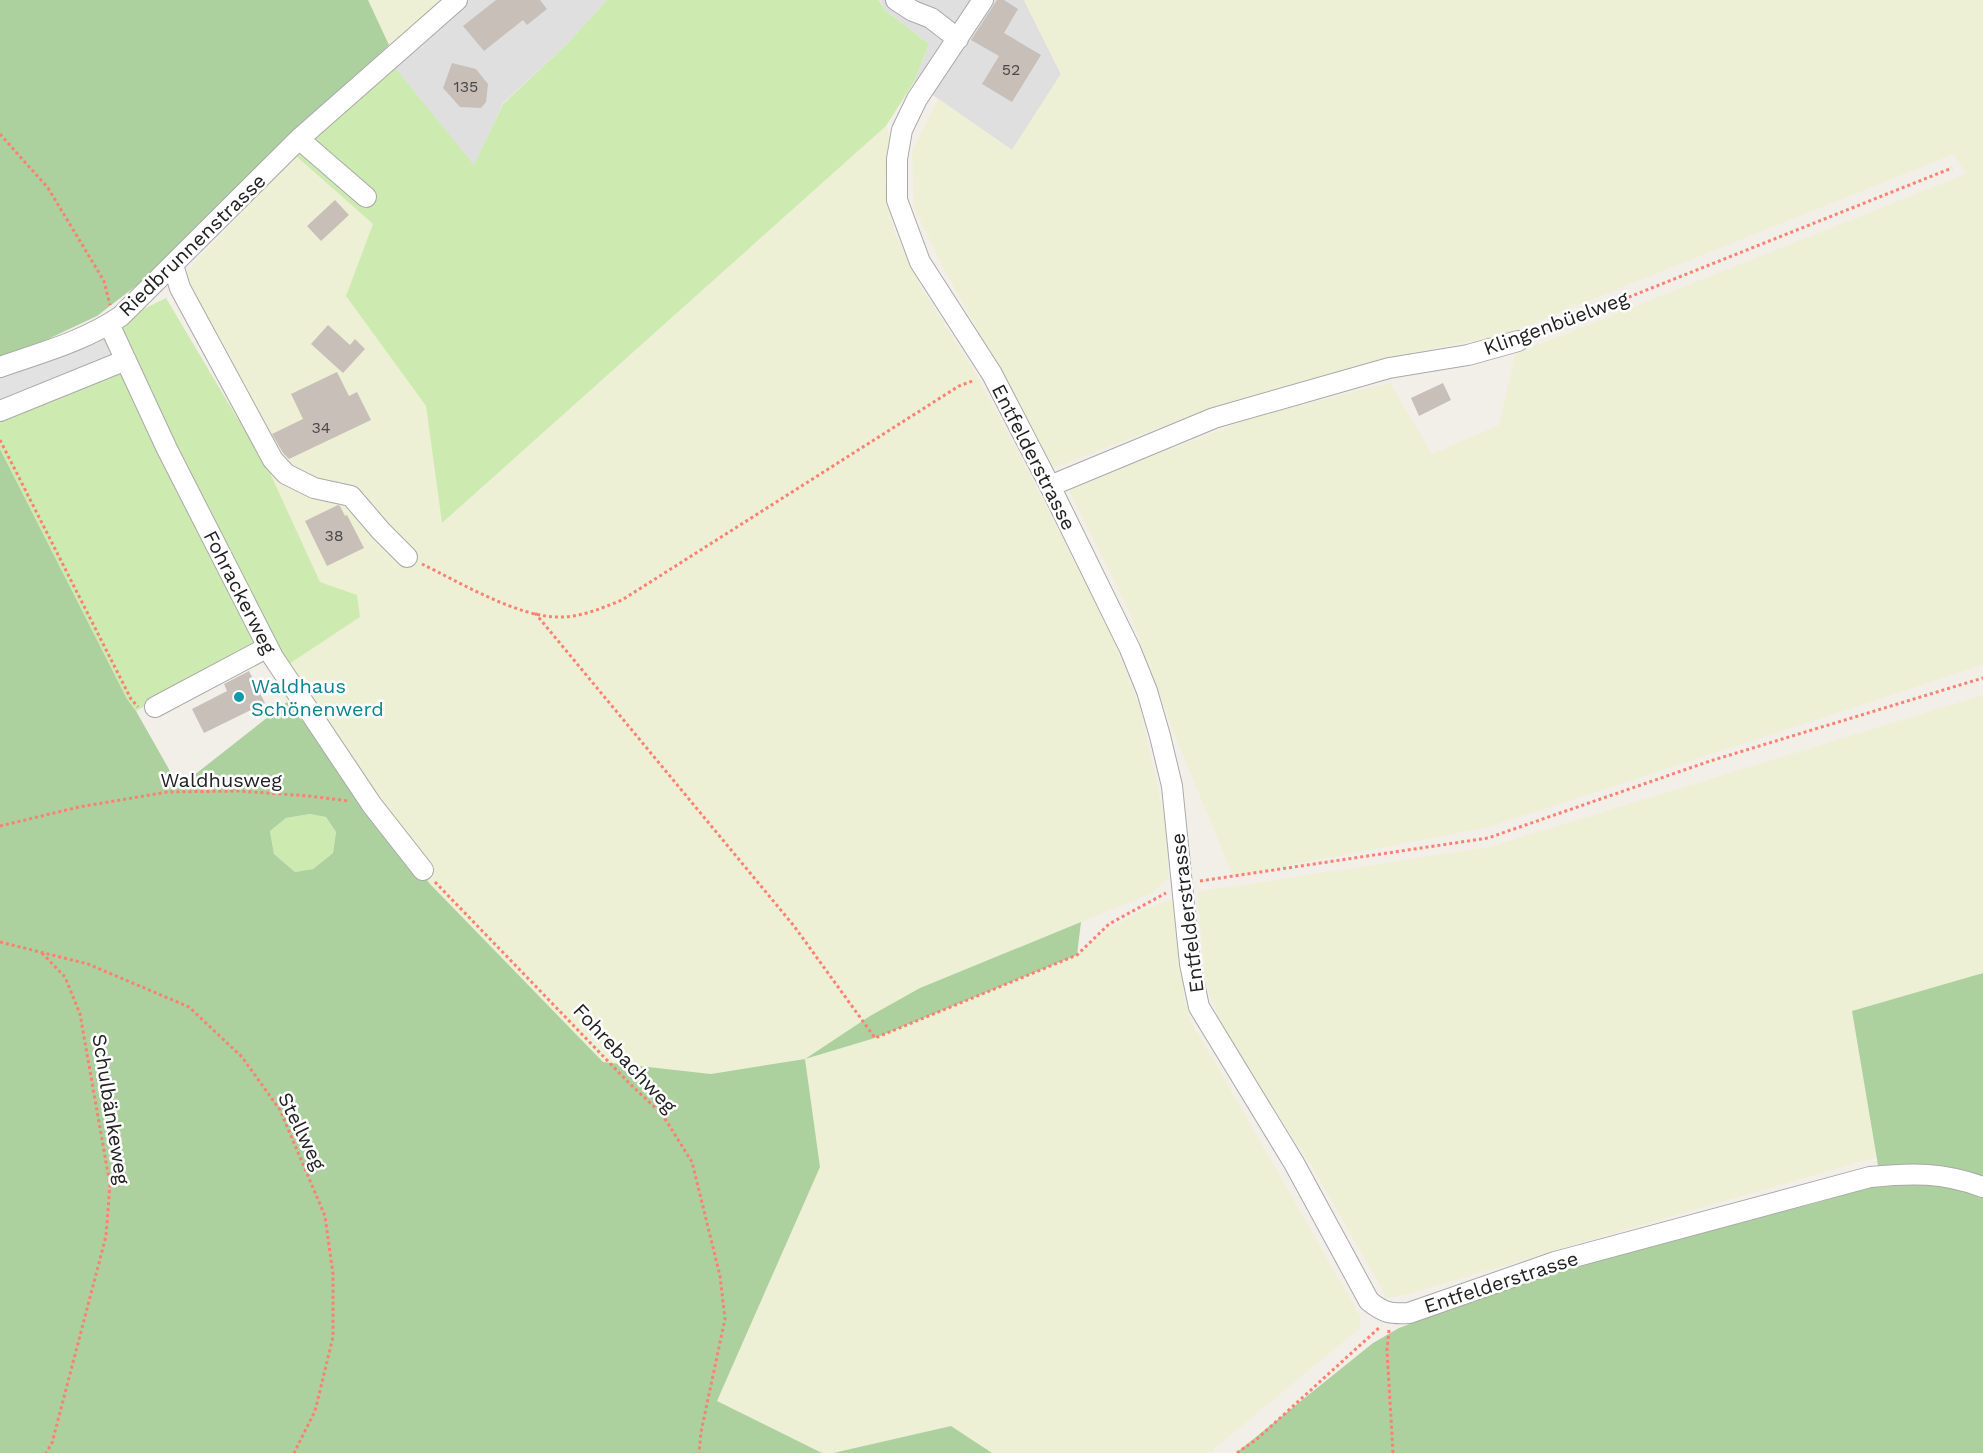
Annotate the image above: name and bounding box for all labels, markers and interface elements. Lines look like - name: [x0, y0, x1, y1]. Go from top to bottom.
- house number: 52: [1002, 60, 1020, 79]
- house number: 135: [454, 77, 478, 96]
- street label: Riedbrunnenstrasse: [114, 169, 270, 321]
- street label: Klingenbüelweg: [1480, 286, 1632, 360]
- street label: Entfelderstrasse: [987, 380, 1081, 534]
- house number: 34: [311, 418, 331, 437]
- street label: Fohrackerweg: [199, 526, 282, 658]
- house number: 38: [324, 526, 344, 545]
- place label: Waldhaus Schönenwerd: [251, 674, 384, 721]
- marker: Waldhaus Schönenwerd: [232, 690, 246, 704]
- street label: Waldhusweg: [160, 768, 282, 792]
- street label: Entfelderstrasse: [1165, 832, 1209, 994]
- street label: Fohrebachweg: [568, 998, 682, 1118]
- street label: Schulbänkeweg: [87, 1032, 135, 1186]
- street label: Stellweg: [273, 1088, 331, 1174]
- street label: Entfelderstrasse: [1421, 1246, 1581, 1318]

